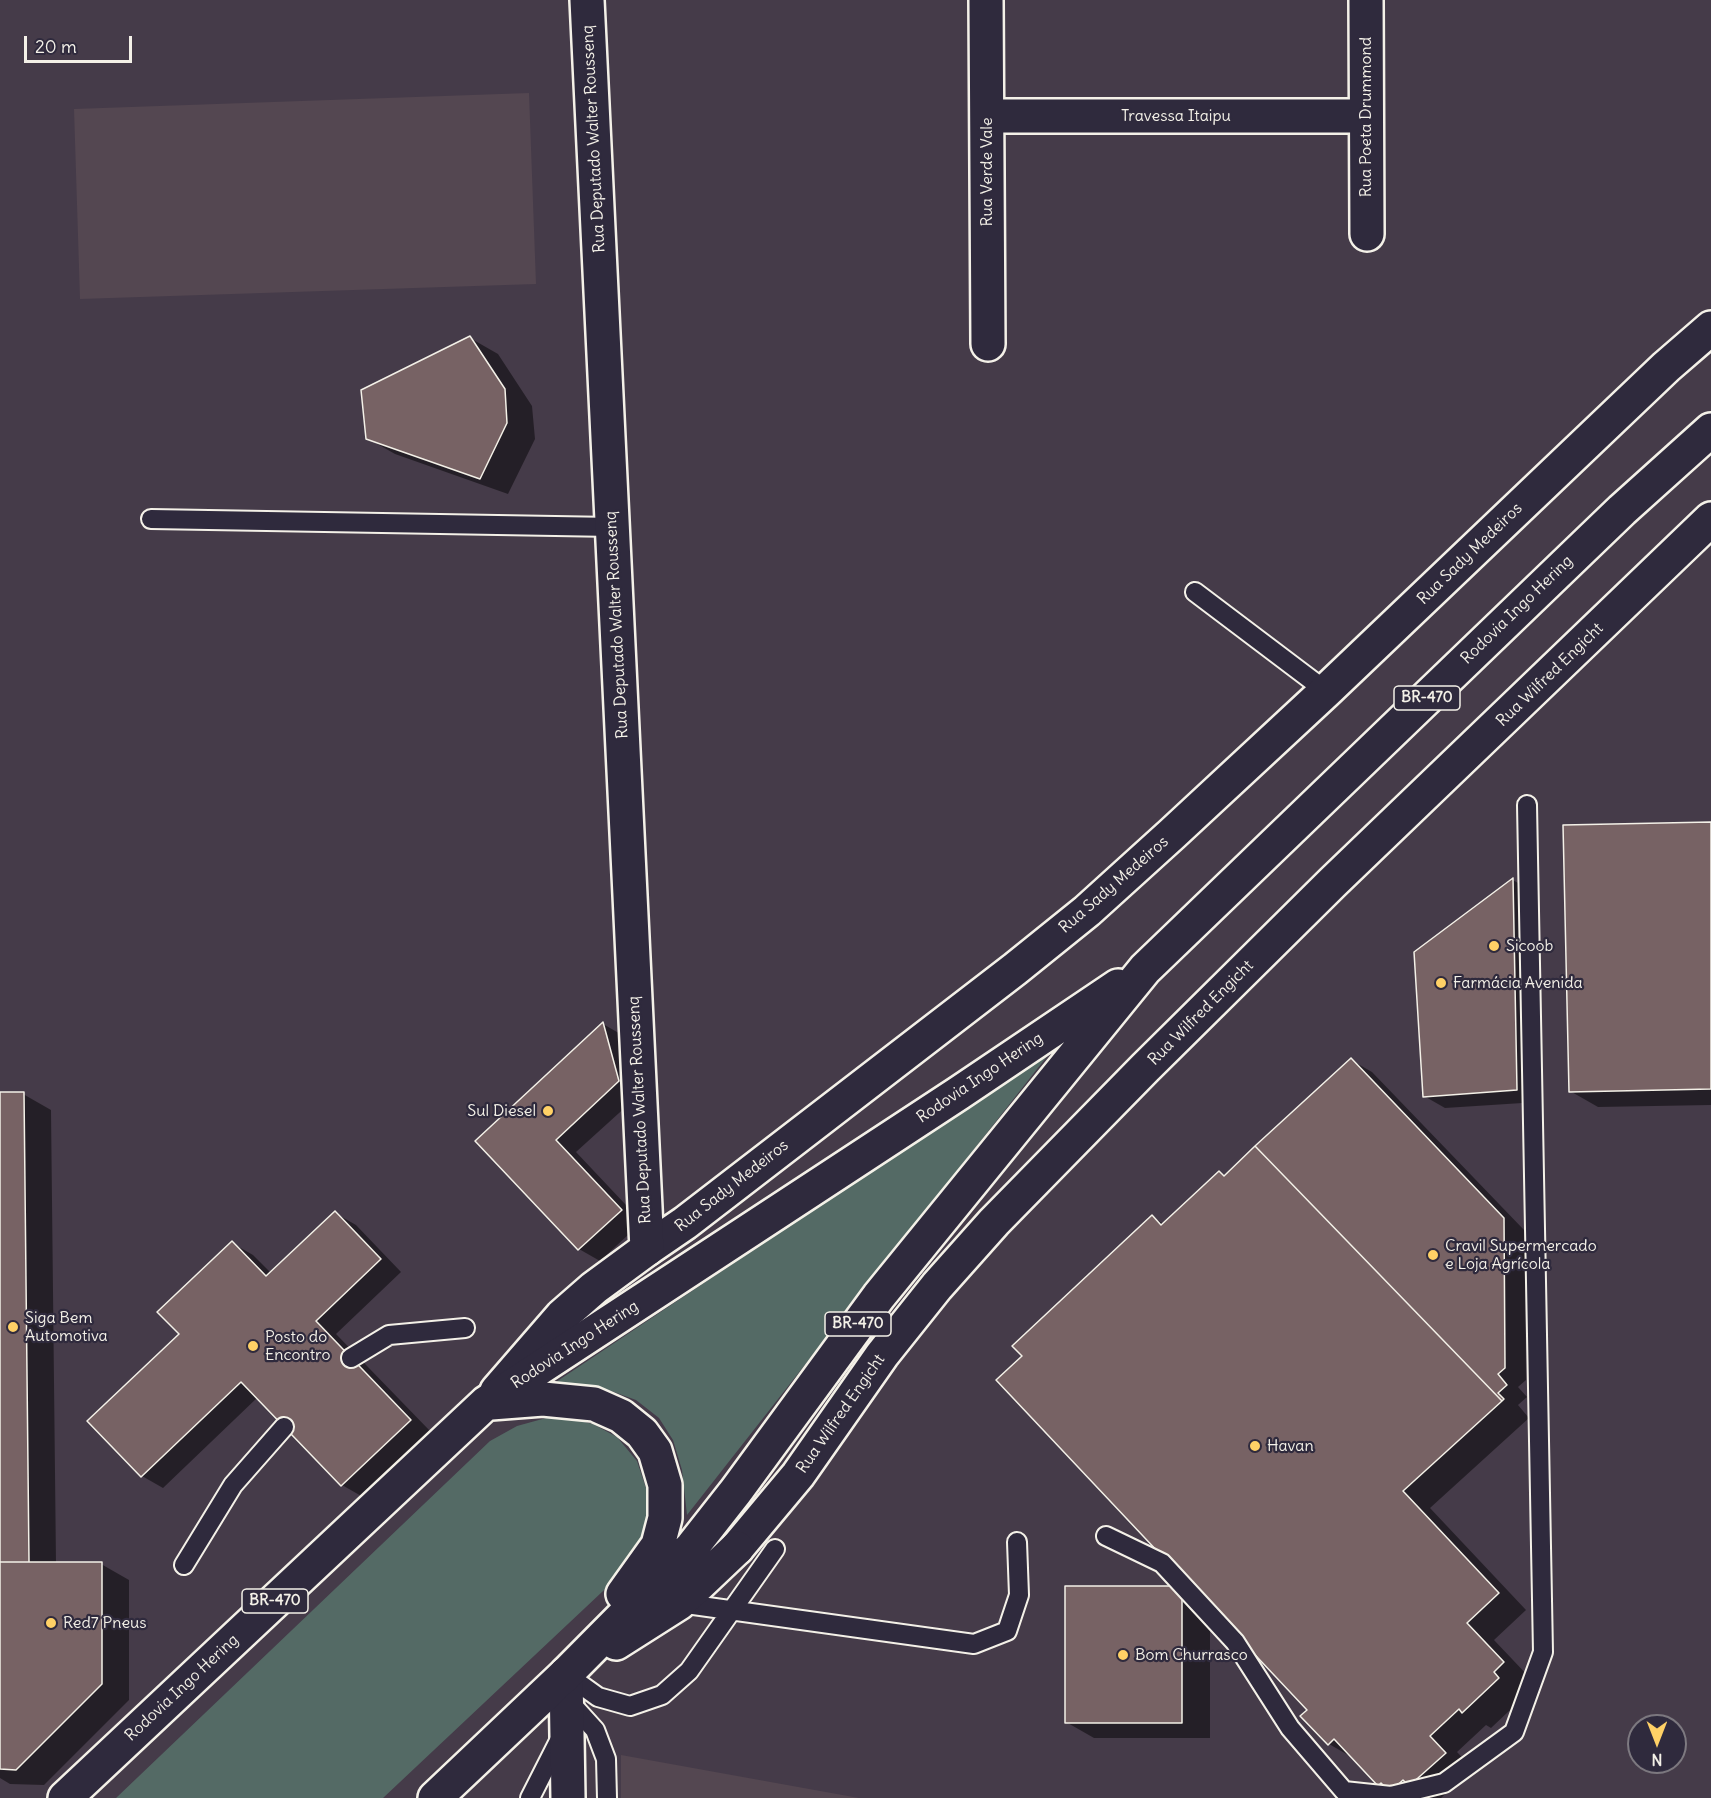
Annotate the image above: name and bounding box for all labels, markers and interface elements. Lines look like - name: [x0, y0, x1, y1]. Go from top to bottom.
- scale bar: [27, 24, 135, 62]
- street label: Rua Deputado Walter Roussenq: [578, 25, 610, 253]
- text: 20 m: [35, 35, 77, 58]
- street label: Rua Poeta Drummond: [1356, 37, 1376, 197]
- street label: Travessa Itaipu: [1121, 106, 1231, 126]
- street label: Rua Verde Vale: [977, 117, 997, 227]
- street label: Rua Sady Medeiros: [1414, 499, 1526, 609]
- street label: Rua Deputado Walter Roussenq: [601, 511, 633, 739]
- street label: Rodovia Ingo Hering: [1457, 552, 1577, 668]
- street label: Rua Wilfred Engicht: [1493, 619, 1607, 731]
- road number: BR-470: [1394, 686, 1460, 710]
- street label: Rua Sady Medeiros: [1056, 832, 1172, 938]
- place label: Sicoob: [1506, 936, 1553, 956]
- marker: Sicoob: [1487, 939, 1501, 953]
- street label: Rua Wilfred Engicht: [1144, 956, 1258, 1070]
- place label: Farmácia Avenida: [1453, 973, 1583, 993]
- marker: Farmácia Avenida: [1434, 976, 1448, 990]
- street label: Rua Deputado Walter Roussenq: [624, 996, 656, 1224]
- street label: Rodovia Ingo Hering: [913, 1029, 1047, 1127]
- place label: Sul Diesel: [467, 1101, 536, 1121]
- marker: Sul Diesel: [541, 1104, 555, 1118]
- street label: Rua Sady Medeiros: [672, 1136, 792, 1236]
- place label: Cravil Supermercado e Loja Agrícola: [1445, 1236, 1597, 1274]
- marker: Cravil Supermercado e Loja Agrícola: [1426, 1248, 1440, 1262]
- street label: Rodovia Ingo Hering: [508, 1297, 642, 1393]
- place label: Siga Bem Automotiva: [25, 1308, 108, 1346]
- road number: BR-470: [825, 1312, 891, 1336]
- marker: Siga Bem Automotiva: [6, 1320, 20, 1334]
- place label: Posto do Encontro: [265, 1327, 330, 1365]
- marker: Posto do Encontro: [246, 1339, 260, 1353]
- street label: Rua Wilfred Engicht: [793, 1351, 889, 1477]
- place label: Havan: [1267, 1436, 1314, 1456]
- marker: Havan: [1248, 1439, 1262, 1453]
- road number: BR-470: [242, 1589, 308, 1613]
- place label: Red7 Pneus: [63, 1613, 147, 1633]
- marker: Red7 Pneus: [44, 1616, 58, 1630]
- street label: Rodovia Ingo Hering: [121, 1631, 243, 1745]
- place label: Bom Churrasco: [1135, 1645, 1248, 1665]
- marker: Bom Churrasco: [1116, 1648, 1130, 1662]
- north arrow: [1627, 1714, 1687, 1774]
- text: N: [1651, 1750, 1663, 1770]

